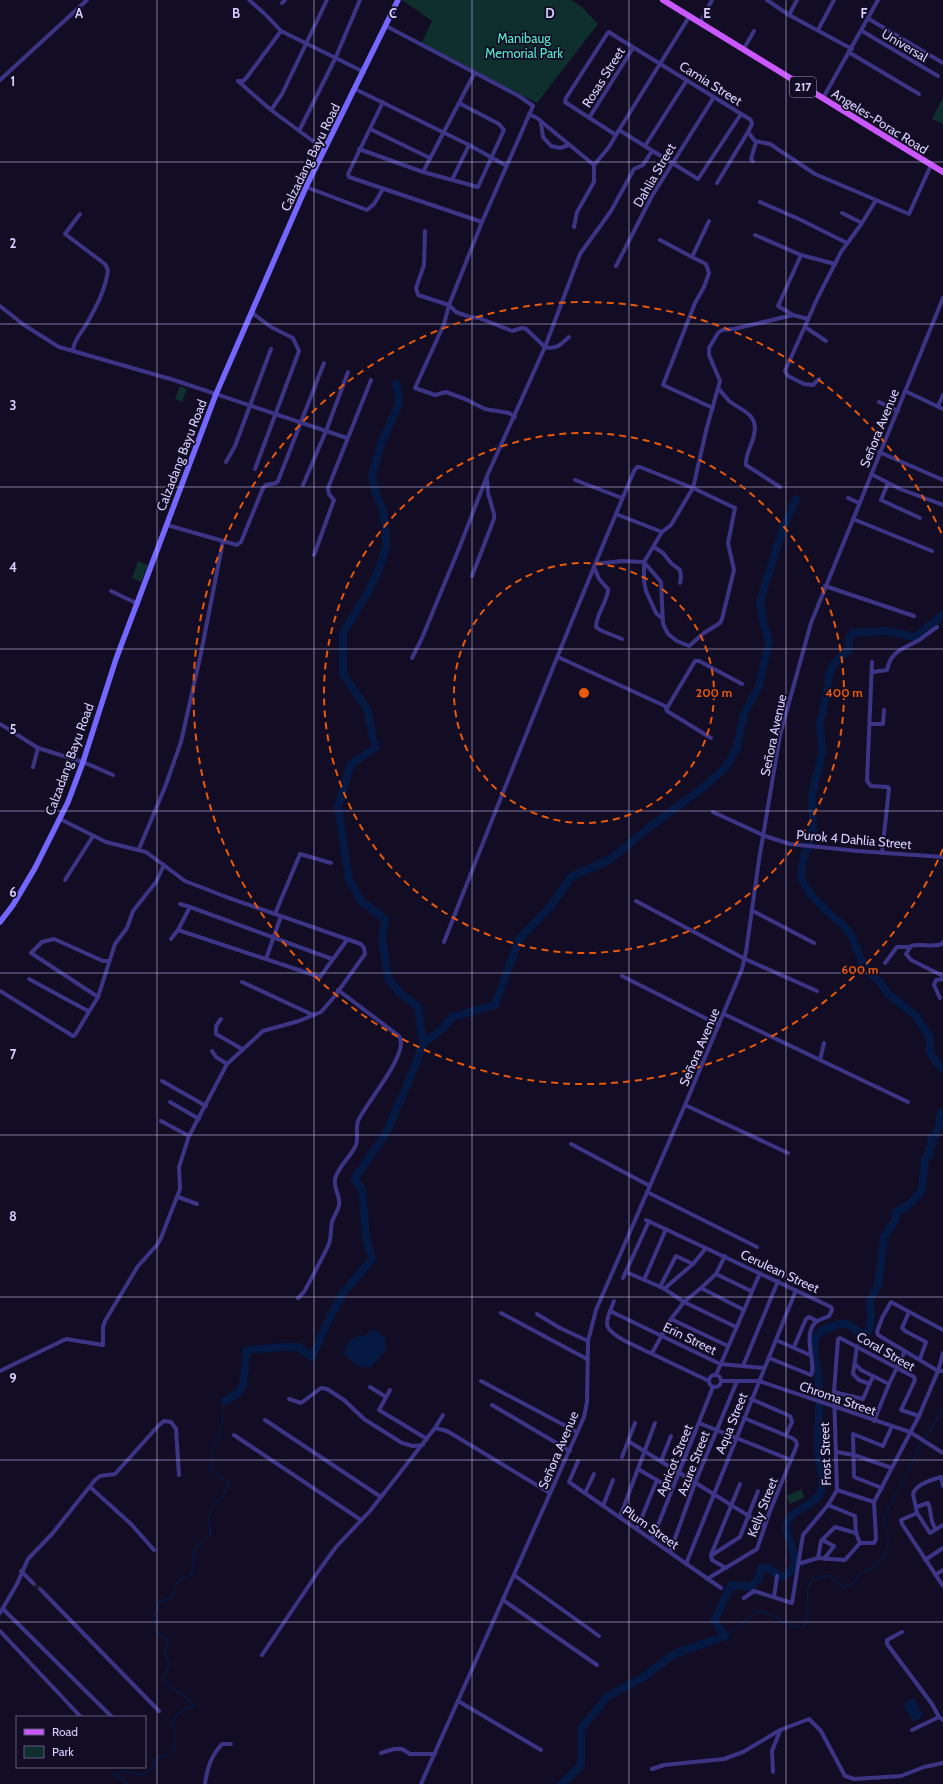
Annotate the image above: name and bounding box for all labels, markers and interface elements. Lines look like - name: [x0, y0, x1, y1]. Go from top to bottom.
- text: A: [75, 5, 84, 21]
- text: B: [232, 5, 240, 21]
- text: C: [389, 5, 397, 21]
- text: D: [545, 5, 555, 21]
- text: E: [703, 5, 711, 21]
- text: F: [861, 5, 868, 21]
- street label: Universal: [879, 25, 931, 65]
- park label: Manibaug Memorial Park: [485, 30, 563, 61]
- street label: Rosas Street: [578, 43, 628, 110]
- street label: Camia Street: [677, 57, 746, 109]
- text: 1: [11, 73, 15, 89]
- road number: 217: [790, 77, 816, 97]
- street label: Angeles-Porac Road: [829, 85, 931, 157]
- street label: Calzadang Bayu Road: [277, 100, 343, 214]
- street label: Dahlia Street: [629, 140, 679, 210]
- text: 2: [10, 235, 17, 251]
- street label: Señora Avenue: [856, 386, 902, 470]
- text: 3: [9, 397, 17, 413]
- street label: Calzadang Bayu Road: [152, 397, 210, 513]
- text: 4: [9, 559, 17, 575]
- text: 200 m: [696, 685, 732, 700]
- text: 400 m: [825, 685, 863, 700]
- centre of rings: [577, 686, 591, 700]
- street label: Señora Avenue: [757, 692, 790, 777]
- street label: Calzadang Bayu Road: [41, 701, 97, 817]
- text: 5: [10, 721, 17, 737]
- street label: Purok 4 Dahlia Street: [796, 826, 913, 852]
- text: 6: [9, 884, 17, 900]
- text: 600 m: [842, 962, 878, 977]
- street label: Señora Avenue: [675, 1005, 723, 1088]
- text: 7: [10, 1046, 17, 1062]
- text: 8: [9, 1208, 17, 1224]
- street label: Cerulean Street: [738, 1246, 822, 1296]
- street label: Erin Street: [661, 1318, 720, 1358]
- street label: Coral Street: [854, 1328, 919, 1374]
- text: 9: [9, 1370, 17, 1386]
- street label: Chroma Street: [798, 1377, 879, 1419]
- street label: Aqua Street: [712, 1390, 751, 1456]
- street label: Señora Avenue: [534, 1408, 582, 1491]
- street label: Apricot Street: [652, 1421, 696, 1498]
- street label: Frost Street: [816, 1421, 834, 1486]
- street label: Azure Street: [673, 1428, 713, 1498]
- street label: Kelly Street: [743, 1474, 781, 1539]
- street label: Plum Street: [620, 1502, 683, 1553]
- legend: [16, 1716, 146, 1768]
- text: Road: [52, 1724, 78, 1739]
- text: Park: [52, 1744, 74, 1759]

